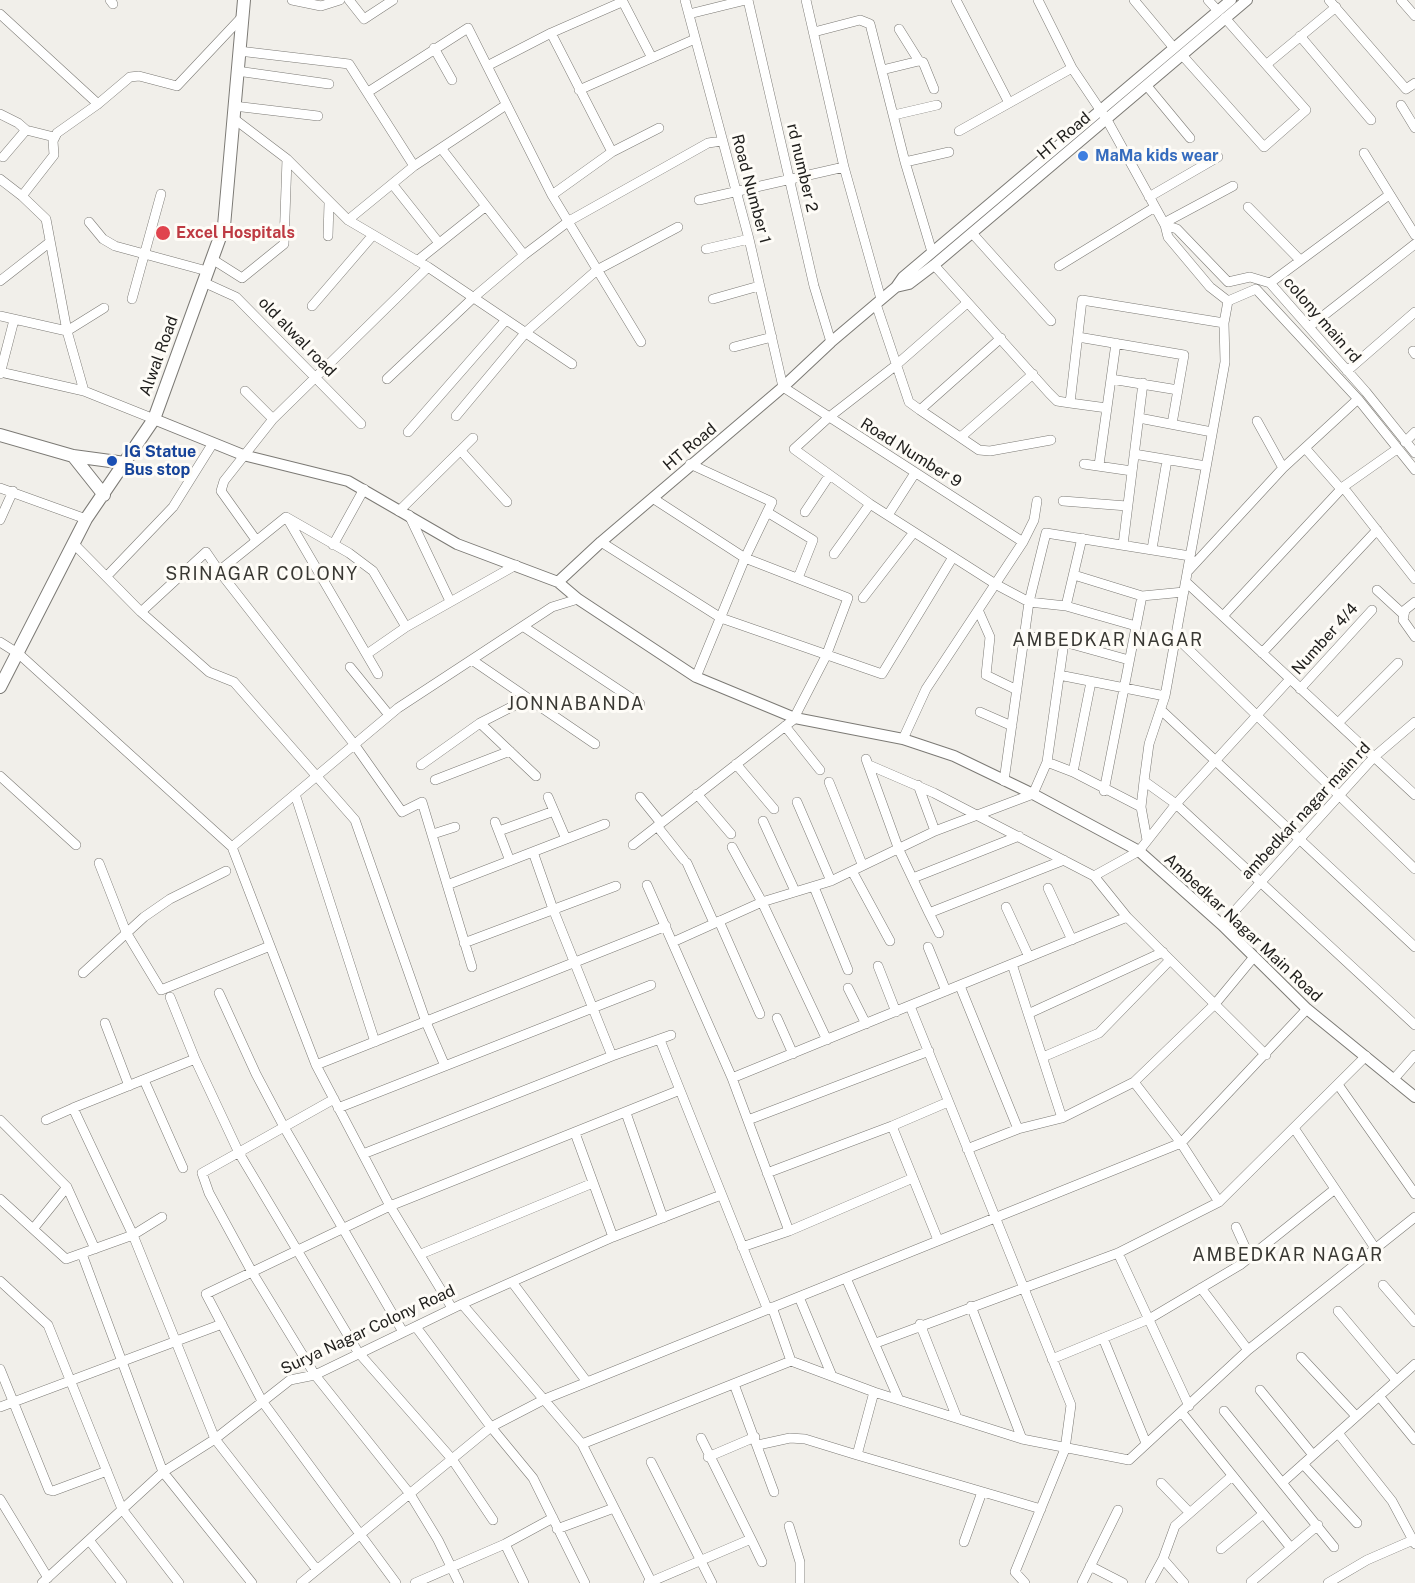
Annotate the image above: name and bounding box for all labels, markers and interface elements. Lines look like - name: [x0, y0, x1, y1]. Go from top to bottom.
- street label: HT Road: [1033, 108, 1095, 164]
- street label: rd number 2: [782, 122, 822, 214]
- street label: Road Number 1: [727, 132, 775, 246]
- place label: MaMa kids wear: [1095, 146, 1219, 166]
- marker: MaMa kids wear: [1076, 149, 1090, 163]
- place label: Excel Hospitals: [176, 223, 295, 243]
- marker: Excel Hospitals: [154, 224, 172, 242]
- street label: colony main rd: [1279, 273, 1365, 367]
- street label: old alwal road: [254, 293, 340, 381]
- street label: Alwal Road: [136, 313, 182, 399]
- street label: Road Number 9: [857, 414, 965, 492]
- street label: HT Road: [659, 419, 721, 475]
- place label: IG Statue Bus stop: [124, 442, 196, 480]
- marker: IG Statue Bus stop: [105, 454, 119, 468]
- district label: SRINAGAR COLONY: [165, 563, 359, 585]
- street label: Number 4/4: [1288, 599, 1362, 679]
- district label: AMBEDKAR NAGAR: [1012, 629, 1204, 651]
- district label: JONNABANDA: [507, 693, 645, 715]
- street label: ambedkar nagar main rd: [1237, 738, 1375, 884]
- street label: Ambedkar Nagar Main Road: [1160, 850, 1326, 1006]
- district label: AMBEDKAR NAGAR: [1192, 1244, 1384, 1266]
- street label: Surya Nagar Colony Road: [278, 1281, 458, 1379]

